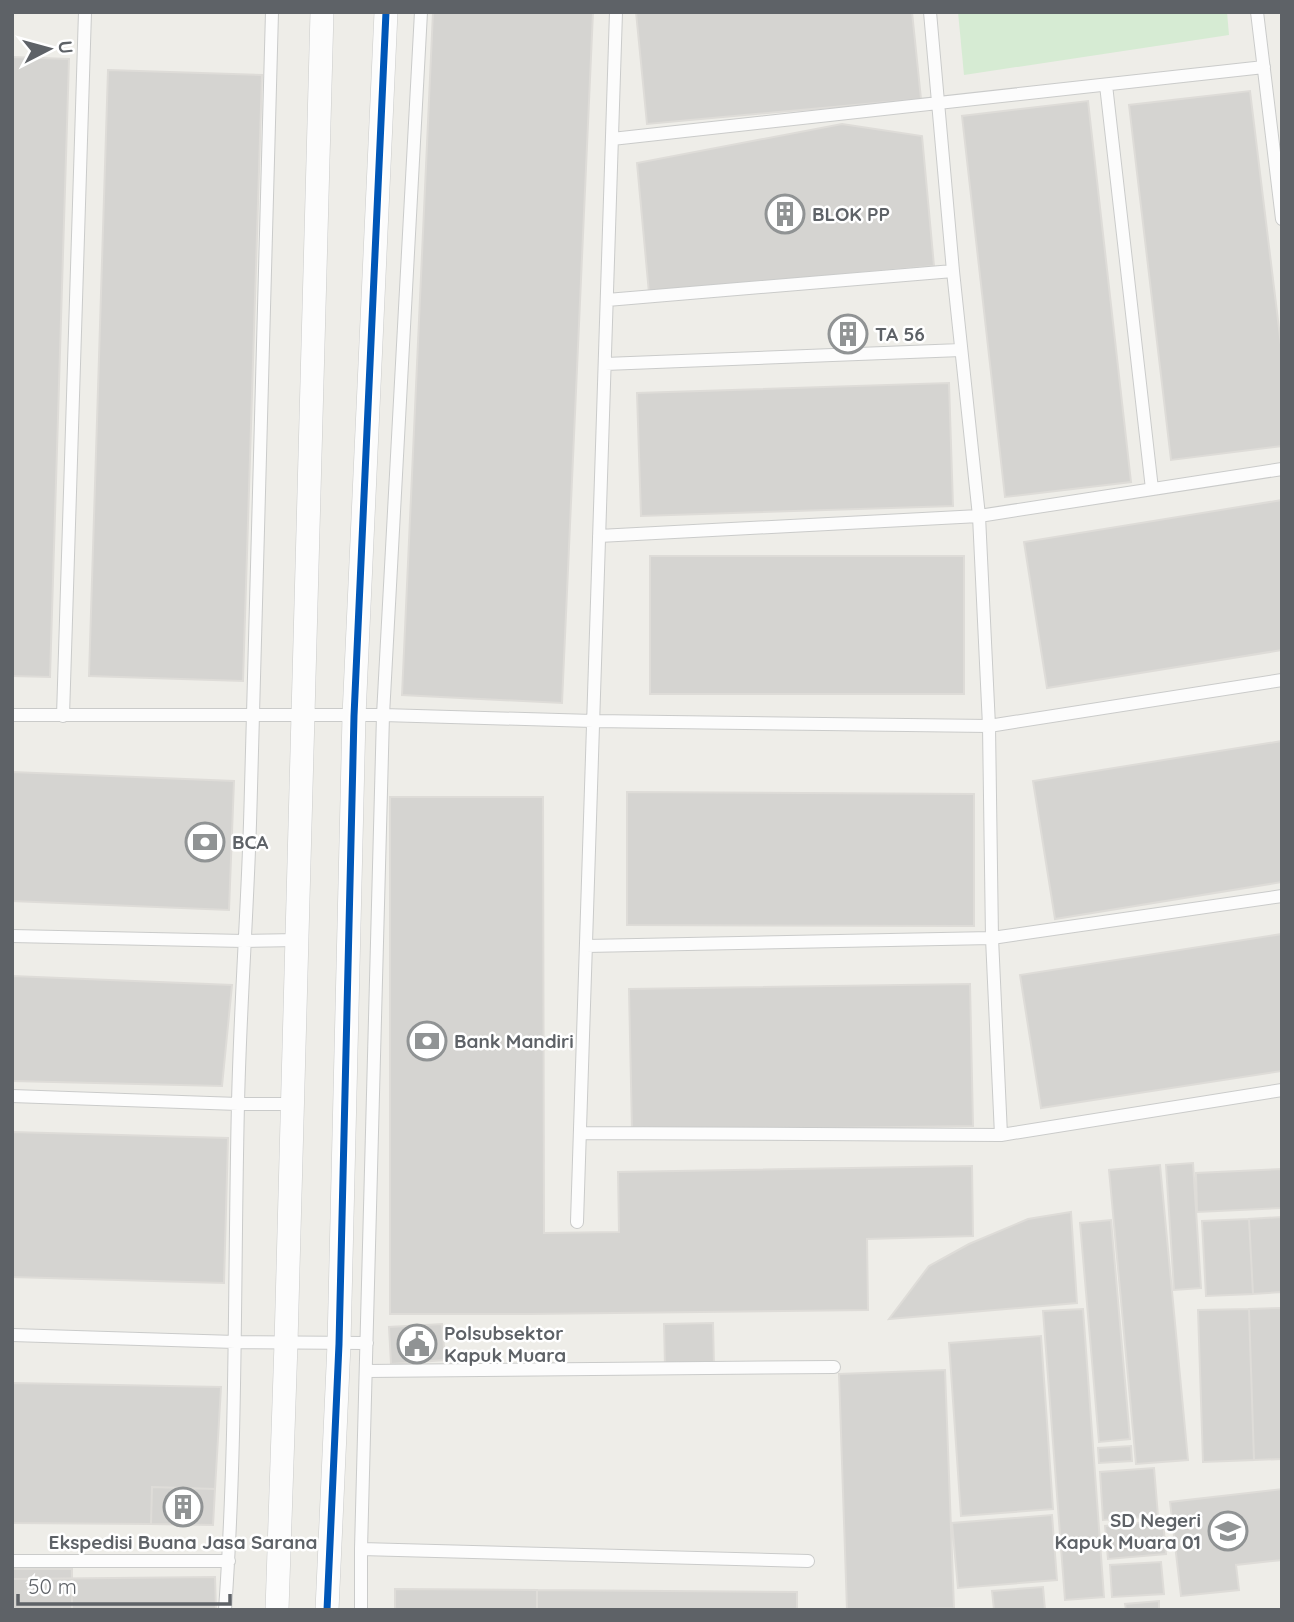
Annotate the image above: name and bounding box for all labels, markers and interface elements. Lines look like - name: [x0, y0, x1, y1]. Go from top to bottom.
- north arrow: [14, 14, 84, 84]
- text: U: [53, 39, 79, 55]
- building icon: BLOK PP: [764, 193, 806, 235]
- place label: BLOK PP: [812, 202, 890, 226]
- building icon: TA 56: [827, 313, 869, 355]
- place label: TA 56: [875, 322, 925, 346]
- bank icon: BCA: [184, 821, 226, 863]
- place label: BCA: [232, 830, 269, 854]
- bank icon: Bank Mandiri: [406, 1020, 448, 1062]
- place label: Bank Mandiri: [454, 1029, 574, 1053]
- place label: Polsubsektor Kapuk Muara: [444, 1321, 566, 1367]
- public building icon: Polsubsektor Kapuk Muara: [396, 1323, 438, 1365]
- building icon: Ekspedisi Buana Jasa Sarana: [162, 1486, 204, 1528]
- place label: SD Negeri Kapuk Muara 01: [1054, 1508, 1201, 1554]
- school or university icon: SD Negeri Kapuk Muara 01: [1207, 1510, 1249, 1552]
- place label: Ekspedisi Buana Jasa Sarana: [49, 1530, 317, 1554]
- scale bar: [18, 1562, 229, 1606]
- text: 50 m: [28, 1573, 77, 1599]

